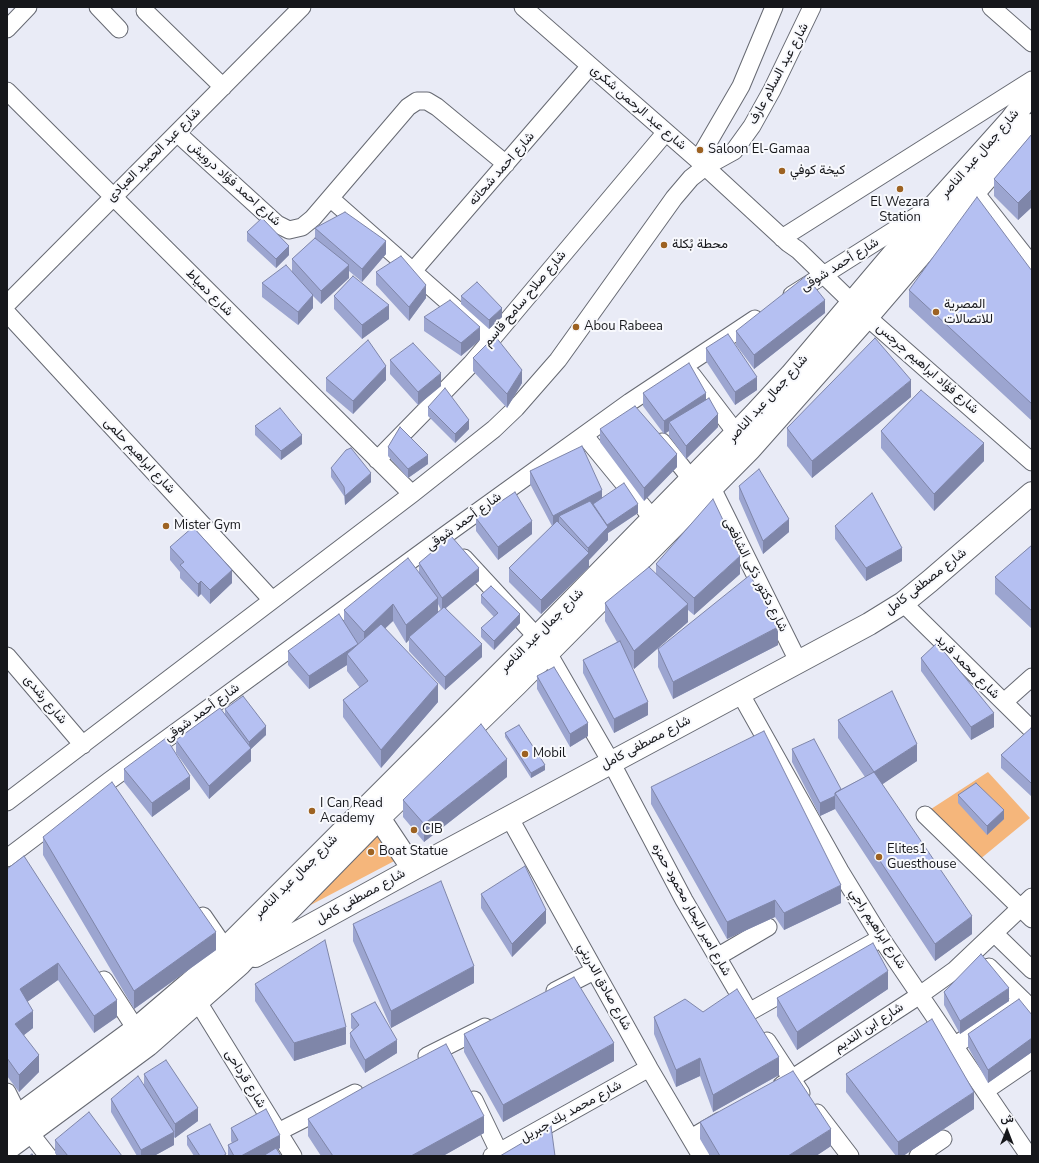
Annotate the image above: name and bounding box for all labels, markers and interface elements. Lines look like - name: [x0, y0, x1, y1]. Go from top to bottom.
- street label: شارع عبد السلام عارف: [746, 21, 812, 127]
- street label: شارع عبد الرحمن شكرى: [587, 62, 689, 154]
- street label: شارع عبد الحميد العبادى: [104, 105, 204, 205]
- street label: شارع جمال عبد الناصر: [937, 106, 1023, 202]
- street label: شارع احمد شحاته: [466, 129, 538, 209]
- street label: شارع احمد فؤاد درويش: [184, 138, 284, 230]
- place label: Saloon El-Gamaa: [708, 142, 810, 158]
- marker: Saloon El-Gamaa: [695, 145, 705, 155]
- place label: كيخة كوفي: [790, 163, 845, 179]
- marker: كيخة كوفي: [777, 166, 787, 176]
- marker: El Wezara Station: [895, 184, 905, 194]
- place label: El Wezara Station: [870, 195, 930, 226]
- street label: شارع أحمد شوقى: [798, 235, 882, 295]
- place label: محطة بُكلة: [672, 237, 728, 253]
- marker: محطة بُكلة: [659, 240, 669, 250]
- street label: شارع صلاح سامح قاسم: [480, 248, 570, 350]
- street label: شارع دمياط: [182, 266, 236, 320]
- place label: المصرية للاتصالات: [944, 297, 993, 328]
- marker: المصرية للاتصالات: [931, 307, 941, 317]
- place label: Abou Rabeea: [584, 319, 663, 335]
- street label: شارع فؤاد ابراهيم جرجس: [873, 320, 981, 418]
- marker: Abou Rabeea: [571, 322, 581, 332]
- street label: شارع جمال عبد الناصر: [725, 352, 811, 446]
- street label: شارع ابراهيم حلمى: [100, 415, 178, 497]
- street label: شارع أحمد شوقى: [423, 489, 505, 555]
- street label: شارع دكتور ذكى الشافعى: [719, 515, 791, 635]
- place label: Mister Gym: [174, 518, 241, 534]
- marker: Mister Gym: [161, 521, 171, 531]
- street label: شارع مصطفى كامل: [882, 545, 970, 619]
- street label: شارع جمال عبد الناصر: [497, 586, 587, 676]
- street label: شارع محمد فريد: [931, 631, 1003, 703]
- street label: شارع رشدى: [20, 672, 70, 728]
- street label: شارع أحمد شوقى: [161, 680, 243, 746]
- street label: شارع مصطفى كامل: [598, 713, 694, 773]
- place label: Mobil: [533, 746, 566, 762]
- marker: Mobil: [520, 749, 530, 759]
- place label: I Can Read Academy: [320, 796, 383, 827]
- marker: I Can Read Academy: [307, 806, 317, 816]
- place label: CIB: [422, 822, 443, 838]
- marker: CIB: [409, 825, 419, 835]
- street label: شارع جمال عبد الناصر: [251, 832, 341, 922]
- street label: شارع امير البحار محمود حمزه: [648, 841, 734, 979]
- place label: Elites1 Guesthouse: [887, 842, 956, 873]
- place label: Boat Statue: [379, 844, 448, 860]
- marker: Boat Statue: [366, 847, 376, 857]
- marker: Elites1 Guesthouse: [874, 852, 884, 862]
- street label: شارع مصطفى كامل: [314, 866, 408, 928]
- street label: شارع ابراهيم راجي: [845, 886, 909, 972]
- street label: شارع صادق الدريني: [574, 941, 634, 1033]
- street label: شارع ابن النديم: [831, 1000, 907, 1056]
- street label: شارع قرداحى: [221, 1047, 269, 1111]
- street label: شارع محمد بك جبريل: [518, 1078, 624, 1146]
- north arrow: [987, 1111, 1027, 1151]
- text: ش: [1000, 1111, 1014, 1126]

